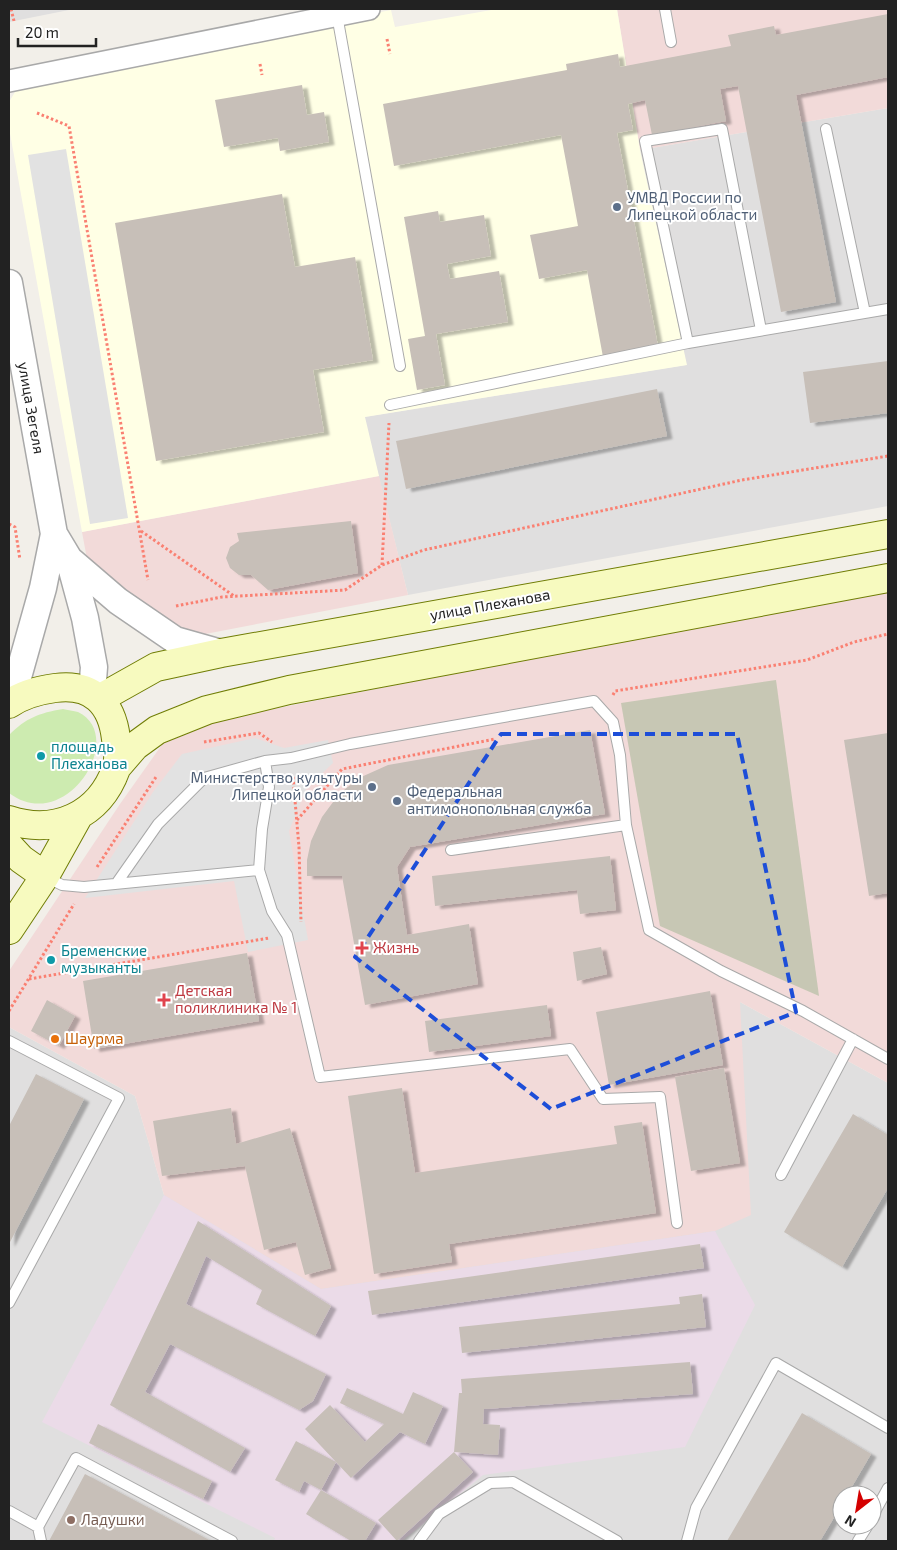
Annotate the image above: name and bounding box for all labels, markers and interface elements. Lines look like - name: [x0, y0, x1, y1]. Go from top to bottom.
- scale bar: [18, 15, 95, 47]
- text: 20 m: [25, 23, 59, 41]
- place label: УМВД России по Липецкой области: [627, 188, 757, 223]
- marker: УМВД России по Липецкой области: [611, 201, 623, 213]
- street label: улица Зегеля: [14, 360, 49, 455]
- street label: улица Плеханова: [428, 585, 551, 624]
- place label: площадь Плеханова: [51, 737, 127, 772]
- marker: площадь Плеханова: [35, 750, 47, 762]
- place label: Министерство культуры Липецкой области: [191, 768, 362, 803]
- marker: Министерство культуры Липецкой области: [366, 781, 378, 793]
- place label: Федеральная антимонопольная служба: [407, 782, 591, 818]
- marker: Федеральная антимонопольная служба: [391, 795, 403, 807]
- place label: Жизнь: [373, 938, 420, 956]
- place label: Бременские музыканты: [61, 941, 147, 977]
- marker: Жизнь: [355, 941, 369, 955]
- marker: Бременские музыканты: [45, 954, 57, 966]
- place label: Детская поликлиника № 1: [175, 981, 297, 1016]
- marker: Детская поликлиника № 1: [157, 993, 171, 1007]
- place label: Шаурма: [65, 1029, 123, 1048]
- marker: Шаурма: [49, 1033, 61, 1045]
- north arrow: [832, 1485, 882, 1535]
- place label: Ладушки: [81, 1510, 145, 1529]
- text: N: [841, 1512, 859, 1531]
- marker: Ладушки: [65, 1514, 77, 1526]

